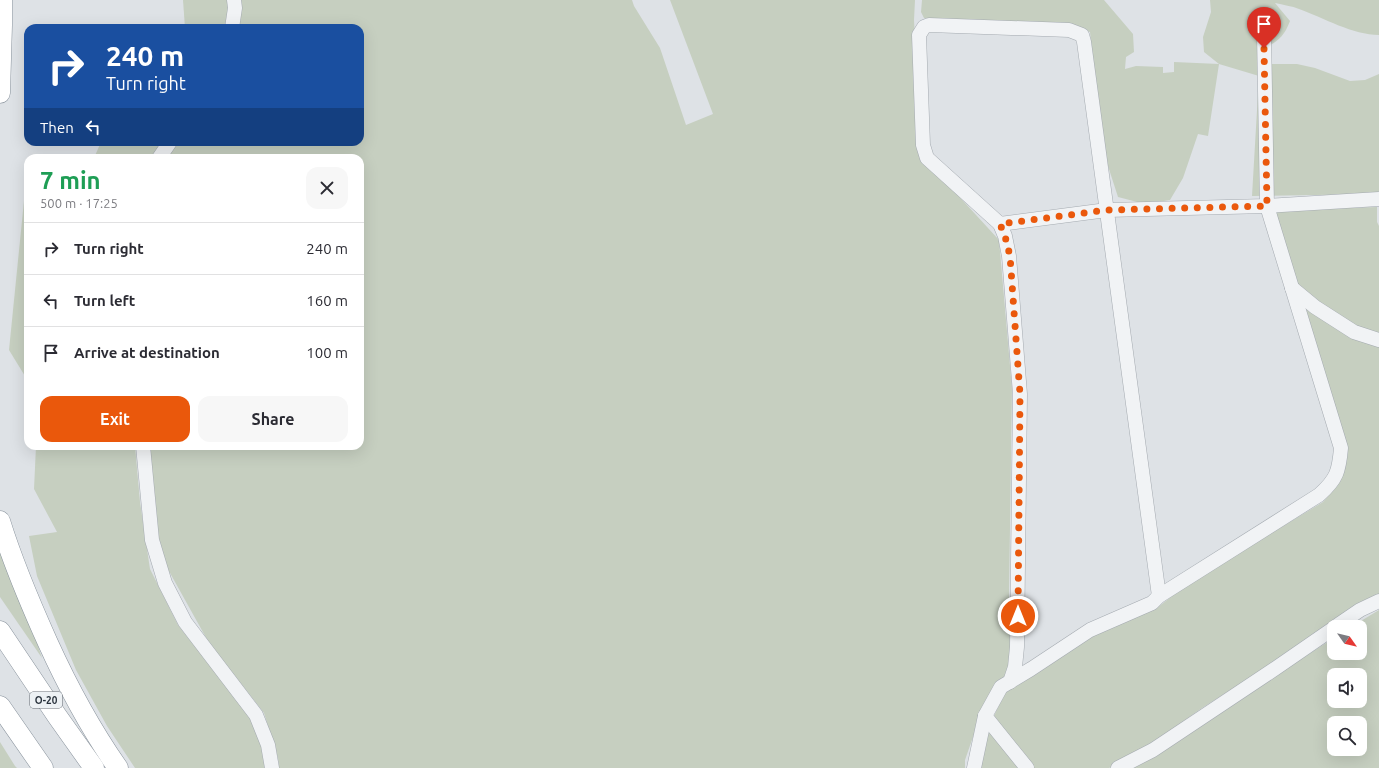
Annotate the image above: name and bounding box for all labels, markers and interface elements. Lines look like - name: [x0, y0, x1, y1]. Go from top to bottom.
- pin: [1247, 7.0, 1281, 48]
- icon: arrive: [1253, 13, 1275, 35]
- icon: right: [40, 40, 92, 92]
- text: 240 m: [106, 40, 184, 71]
- text: Turn right: [106, 73, 186, 93]
- icon: left: [82, 116, 104, 138]
- text: Then: [40, 119, 74, 136]
- text: 7 min: [40, 167, 101, 194]
- button: close: [306, 167, 348, 209]
- text: 500 m · 17:25: [40, 196, 118, 210]
- icon: right: [40, 238, 62, 260]
- text: Turn right: [74, 240, 144, 257]
- text: 240 m: [306, 240, 348, 257]
- icon: left: [40, 290, 62, 312]
- text: Turn left: [74, 292, 135, 309]
- text: 160 m: [306, 292, 348, 309]
- icon: arrive: [40, 342, 62, 364]
- text: Arrive at destination: [74, 344, 220, 361]
- text: 100 m: [306, 344, 348, 361]
- button: Exit: [40, 396, 190, 442]
- button: Share: [198, 396, 348, 442]
- position arrow: [997, 595, 1039, 637]
- north arrow: [1327, 620, 1367, 660]
- map controls: [1327, 620, 1367, 756]
- button: sound: [1327, 668, 1367, 708]
- road number: O-20: [30, 692, 62, 708]
- button: search: [1327, 716, 1367, 756]

